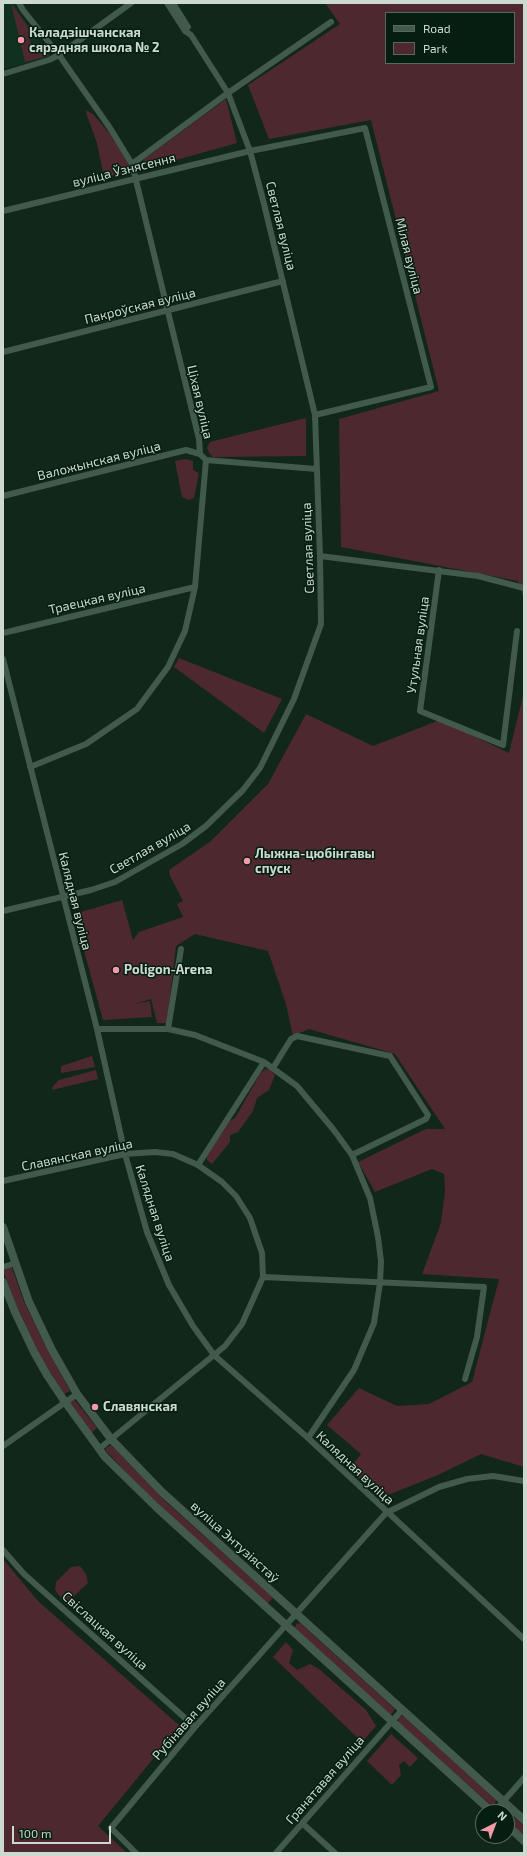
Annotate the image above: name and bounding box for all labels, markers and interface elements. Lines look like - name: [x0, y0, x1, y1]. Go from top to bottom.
- legend: [385, 12, 515, 64]
- text: Road: [423, 21, 451, 35]
- place label: Каладзішчанская сярэдняя школа № 2: [29, 25, 160, 56]
- marker: Каладзішчанская сярэдняя школа № 2: [16, 35, 26, 45]
- text: Park: [423, 41, 448, 55]
- street label: вуліца Ўзнясення: [71, 150, 177, 190]
- street label: Светлая вуліца: [262, 180, 300, 272]
- street label: Мілая вуліца: [392, 216, 426, 296]
- street label: Пакроўская вуліца: [83, 285, 197, 327]
- street label: Ціхая вуліца: [184, 364, 216, 440]
- street label: Валожынская вуліца: [36, 438, 162, 484]
- street label: Светлая вуліца: [299, 502, 317, 594]
- street label: Траецкая вуліца: [47, 580, 147, 618]
- street label: Утульная вуліца: [403, 595, 433, 695]
- street label: Светлая вуліца: [107, 818, 193, 878]
- place label: Лыжна-цюбінгавы спуск: [255, 846, 375, 877]
- street label: Калядная вуліца: [55, 850, 95, 952]
- marker: Лыжна-цюбінгавы спуск: [242, 856, 252, 866]
- place label: Poligon-Arena: [124, 962, 212, 978]
- marker: Poligon-Arena: [111, 965, 121, 975]
- street label: Славянская вуліца: [20, 1136, 134, 1174]
- street label: Калядная вуліца: [132, 1163, 178, 1263]
- place label: Славянская: [103, 1399, 177, 1415]
- marker: Славянская: [90, 1402, 100, 1412]
- street label: Калядная вуліца: [313, 1428, 397, 1508]
- street label: вуліца Энтузіястаў: [187, 1498, 283, 1586]
- street label: Свіслацкая вуліца: [59, 1589, 151, 1673]
- street label: Рубінавая вуліца: [149, 1675, 229, 1763]
- street label: Гранатавая вуліца: [282, 1733, 368, 1827]
- north arrow: [475, 1804, 515, 1844]
- text: N: [495, 1808, 510, 1823]
- scale bar: [14, 1818, 113, 1844]
- text: 100 m: [19, 1826, 51, 1840]

